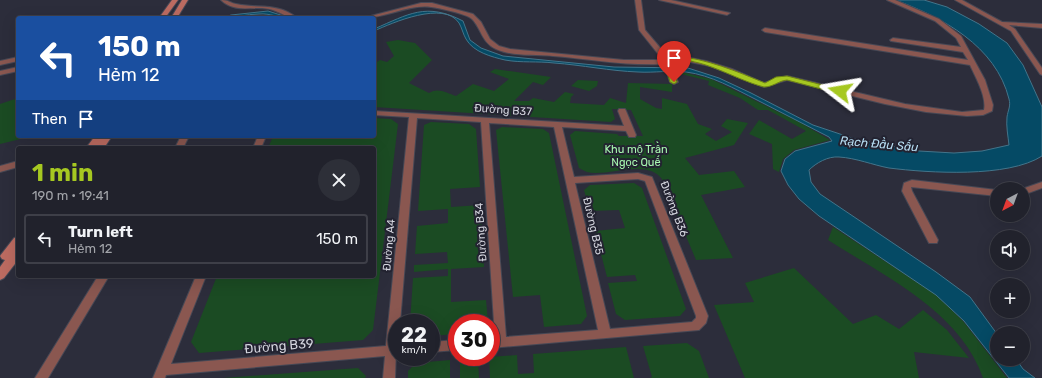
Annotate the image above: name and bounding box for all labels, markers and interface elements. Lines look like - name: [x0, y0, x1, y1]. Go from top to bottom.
- text: 150 m: [98, 30, 181, 63]
- icon: left: [32, 32, 84, 84]
- pin: [657, 41, 691, 82]
- icon: arrive: [663, 47, 685, 69]
- text: Hẻm 12: [98, 64, 160, 86]
- position arrow: [819, 70, 861, 112]
- street label: Đường B37: [474, 101, 533, 119]
- icon: arrive: [75, 108, 97, 130]
- text: Then: [32, 110, 67, 128]
- water label: Rạch Đầu Sấu: [839, 133, 919, 154]
- park label: Khu mộ Trần Ngọc Quế: [604, 141, 668, 169]
- text: 1 min: [32, 159, 93, 187]
- button: close: [318, 159, 360, 201]
- street label: Đường B36: [657, 179, 691, 239]
- north arrow: [990, 182, 1030, 222]
- map controls: [990, 182, 1030, 366]
- text: 190 m · 19:41: [32, 188, 109, 203]
- street label: Đường B35: [580, 196, 606, 256]
- street label: Đường B34: [472, 202, 490, 262]
- street label: Đường A4: [380, 218, 398, 272]
- text: Turn left: [68, 223, 133, 241]
- icon: left: [34, 228, 56, 250]
- text: 150 m: [316, 230, 358, 248]
- button: sound: [990, 230, 1030, 270]
- text: Hẻm 12: [68, 241, 112, 256]
- button: +: [990, 278, 1030, 318]
- speed limit sign: 30: [448, 314, 500, 366]
- text: 22: [401, 323, 427, 347]
- button: −: [990, 326, 1030, 366]
- street label: Đường B39: [244, 335, 315, 357]
- text: km/h: [402, 344, 426, 356]

